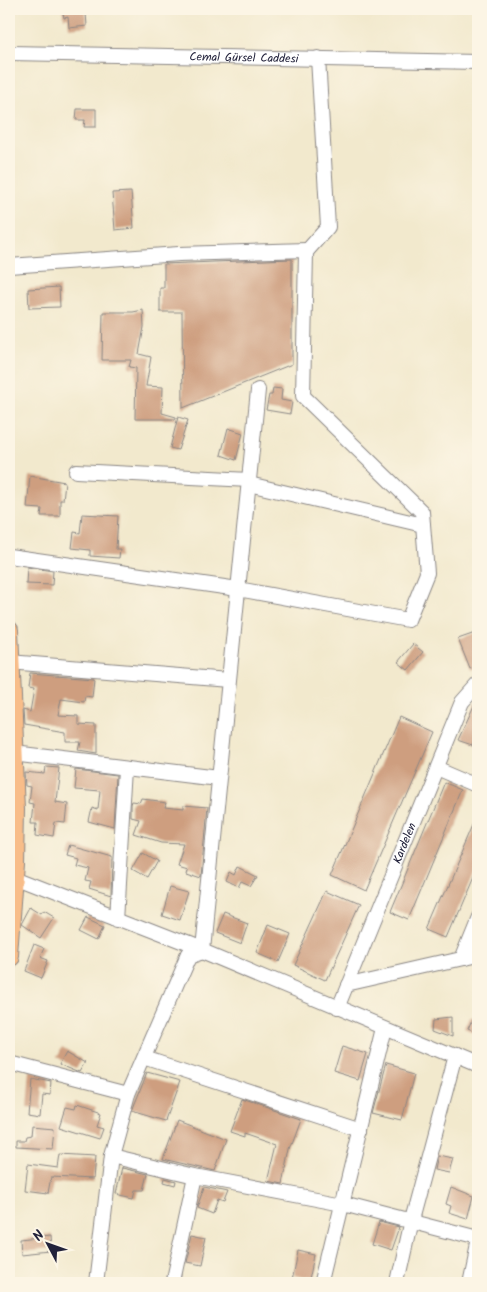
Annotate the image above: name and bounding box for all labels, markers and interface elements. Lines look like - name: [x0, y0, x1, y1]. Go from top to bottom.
- street label: Cemal Gürsel Caddesi: [189, 47, 300, 68]
- street label: Kardelen: [387, 820, 421, 867]
- north arrow: [22, 1220, 72, 1270]
- text: N: [28, 1225, 50, 1247]

